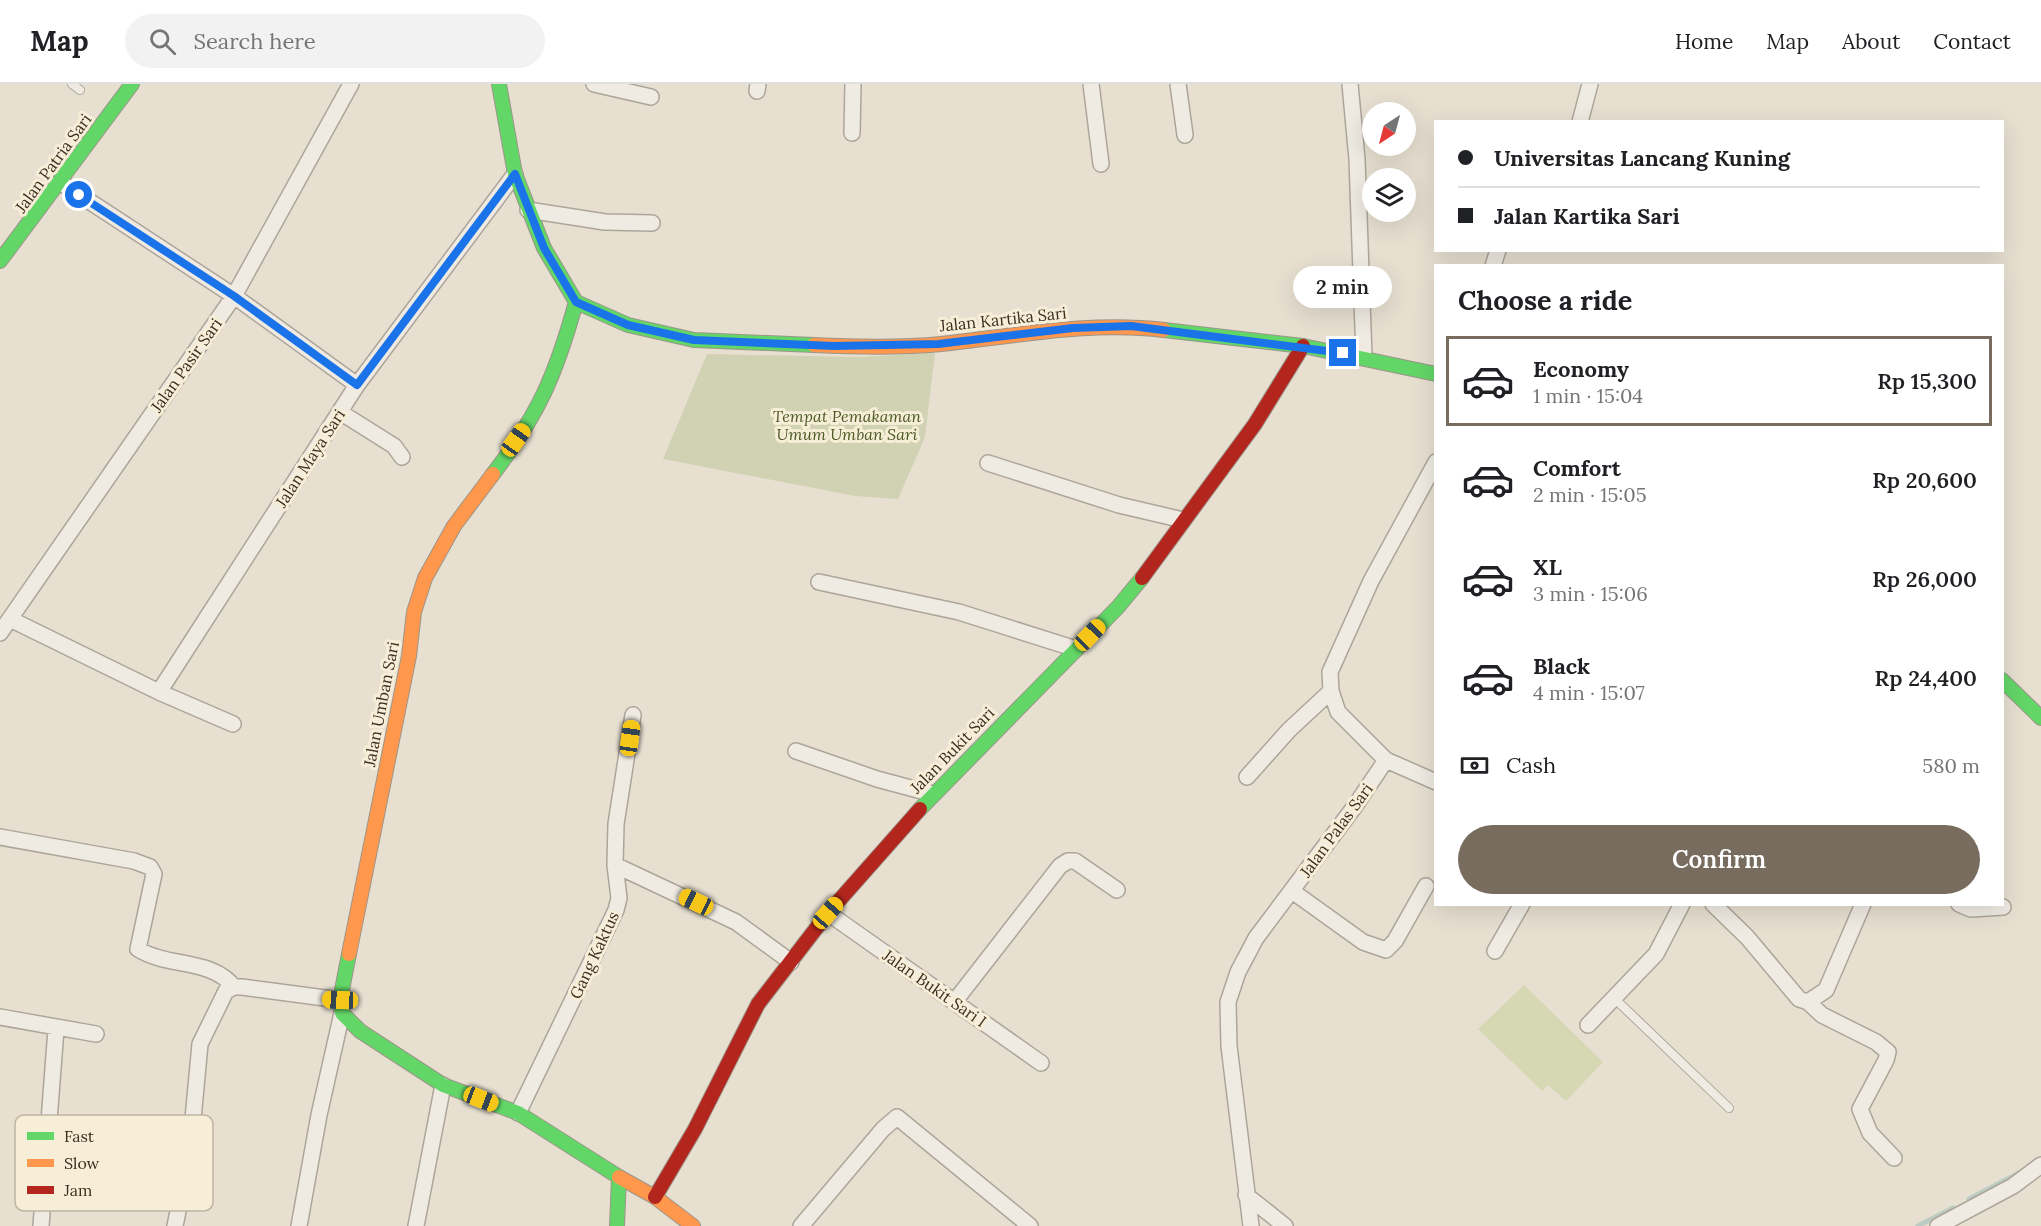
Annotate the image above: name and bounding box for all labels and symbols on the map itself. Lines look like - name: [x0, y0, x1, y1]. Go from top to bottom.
- north arrow: [1362, 102, 1416, 156]
- street label: Jalan Patria Sari: [10, 110, 95, 217]
- route start: [65, 181, 92, 208]
- callout: 2 min: [1294, 266, 1392, 308]
- street label: Jalan Kartika Sari: [938, 302, 1067, 336]
- street label: Jalan Pasir Sari: [146, 314, 226, 417]
- route end: [1329, 339, 1356, 366]
- street label: Jalan Maya Sari: [270, 405, 349, 512]
- park label: Tempat Pemakaman Umum Umban Sari: [773, 406, 921, 444]
- car: [498, 420, 534, 460]
- car: [1071, 616, 1109, 654]
- street label: Jalan Umban Sari: [359, 640, 403, 769]
- street label: Jalan Bukit Sari: [905, 703, 998, 798]
- car: [619, 719, 641, 757]
- street label: Jalan Palas Sari: [1295, 779, 1377, 882]
- car: [676, 886, 716, 918]
- car: [809, 894, 847, 932]
- street label: Gang Kaktus: [565, 908, 623, 1002]
- street label: Jalan Bukit Sari I: [878, 944, 991, 1031]
- car: [322, 990, 358, 1010]
- car: [461, 1084, 501, 1114]
- legend: [15, 1115, 213, 1211]
- text: Fast: [64, 1126, 95, 1146]
- text: Slow: [64, 1153, 100, 1173]
- text: Jam: [63, 1180, 92, 1200]

